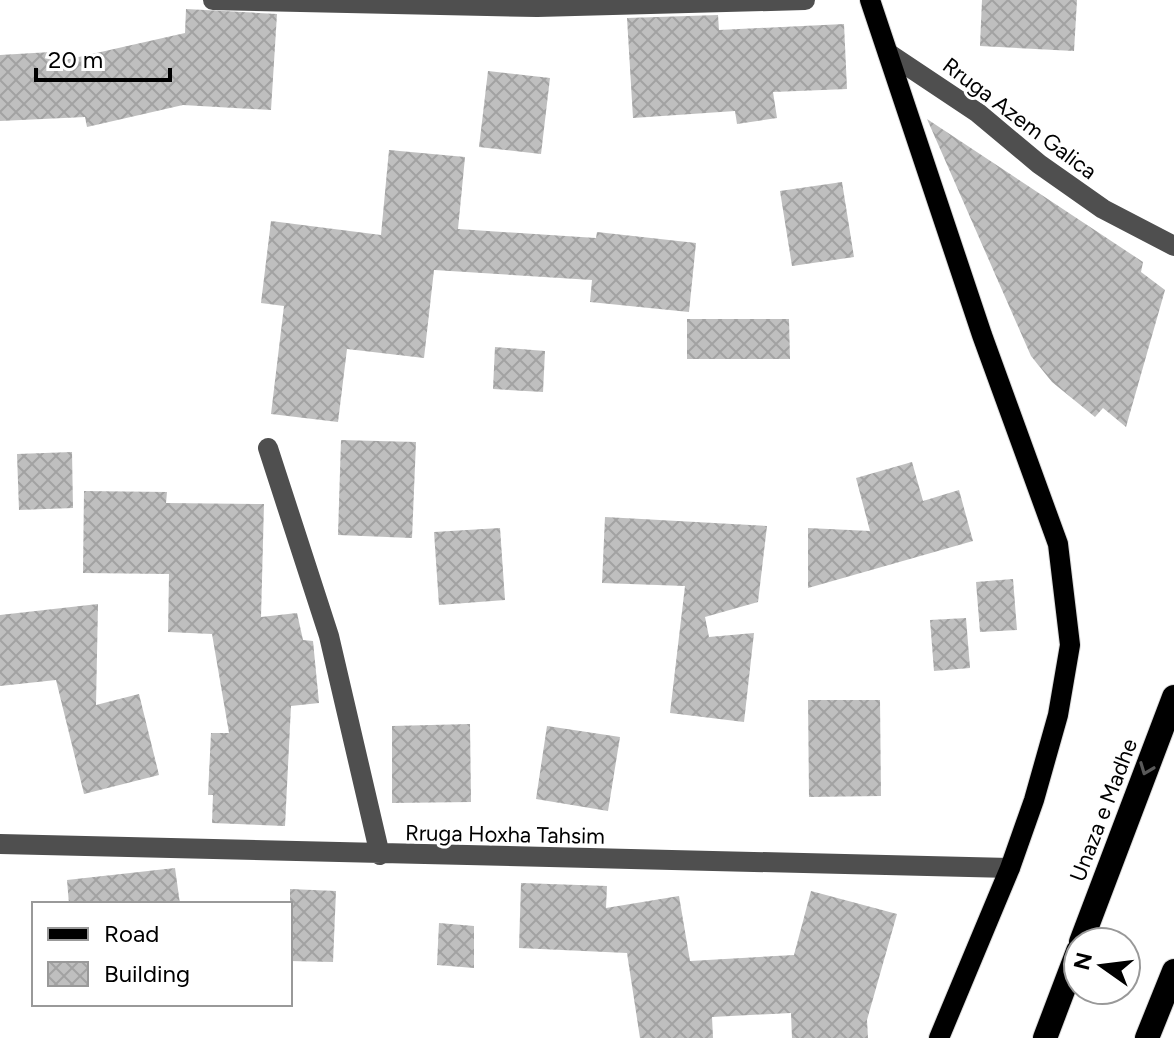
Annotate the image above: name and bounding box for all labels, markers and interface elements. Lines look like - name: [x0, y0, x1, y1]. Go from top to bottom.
- scale bar: [36, 32, 170, 82]
- text: 20 m: [48, 45, 103, 74]
- street label: Rruga Azem Galica: [937, 52, 1102, 185]
- street label: Unaza e Madhe: [1064, 735, 1143, 885]
- one-way arrow: [1140, 762, 1156, 776]
- street label: Rruga Hoxha Tahsim: [405, 819, 605, 850]
- legend: [32, 902, 292, 1006]
- text: Road: [104, 919, 159, 948]
- north arrow: [1062, 926, 1142, 1006]
- text: N: [1068, 950, 1098, 973]
- text: Building: [104, 959, 190, 988]

